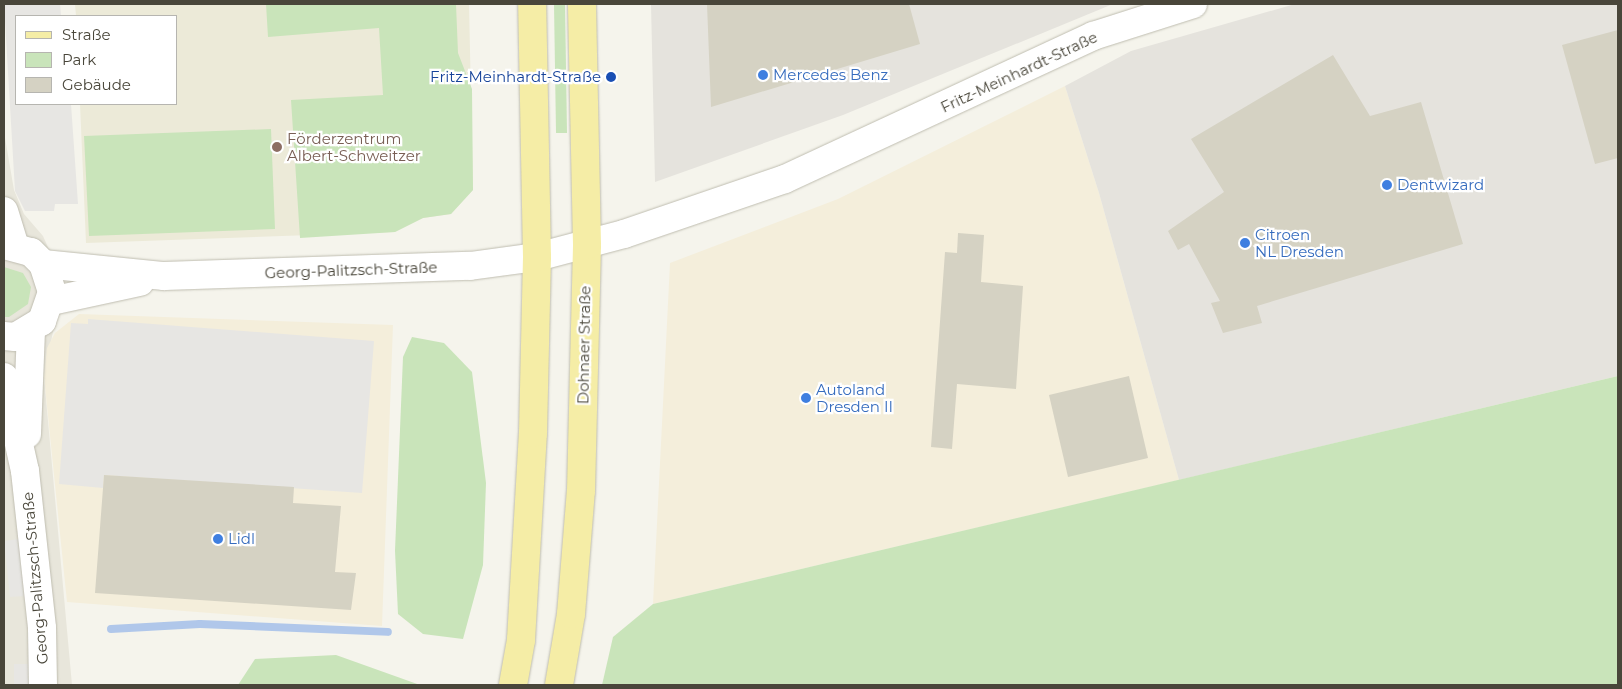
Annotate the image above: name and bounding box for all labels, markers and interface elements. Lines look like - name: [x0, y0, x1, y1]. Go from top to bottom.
- legend: [15, 15, 178, 105]
- text: Straße: [62, 25, 111, 44]
- street label: Fritz-Meinhardt-Straße: [938, 28, 1100, 116]
- text: Park: [62, 50, 96, 69]
- place label: Mercedes Benz: [773, 66, 888, 84]
- place label: Fritz-Meinhardt-Straße: [430, 68, 601, 86]
- marker: Mercedes Benz: [757, 69, 769, 81]
- marker: Fritz-Meinhardt-Straße: [605, 71, 617, 83]
- text: Gebäude: [62, 75, 131, 94]
- place label: Förderzentrum Albert-Schweitzer: [287, 129, 421, 164]
- marker: Förderzentrum Albert-Schweitzer: [271, 141, 283, 153]
- place label: Dentwizard: [1397, 176, 1484, 194]
- marker: Dentwizard: [1381, 179, 1393, 191]
- place label: Citroen NL Dresden: [1255, 225, 1344, 260]
- marker: Citroen NL Dresden: [1239, 237, 1251, 249]
- street label: Georg-Palitzsch-Straße: [264, 258, 438, 282]
- street label: Dohnaer Straße: [574, 286, 594, 404]
- place label: Autoland Dresden II: [816, 380, 893, 415]
- marker: Autoland Dresden II: [800, 392, 812, 404]
- street label: Georg-Palitzsch-Straße: [19, 491, 51, 665]
- place label: Lidl: [228, 530, 255, 548]
- marker: Lidl: [212, 533, 224, 545]

